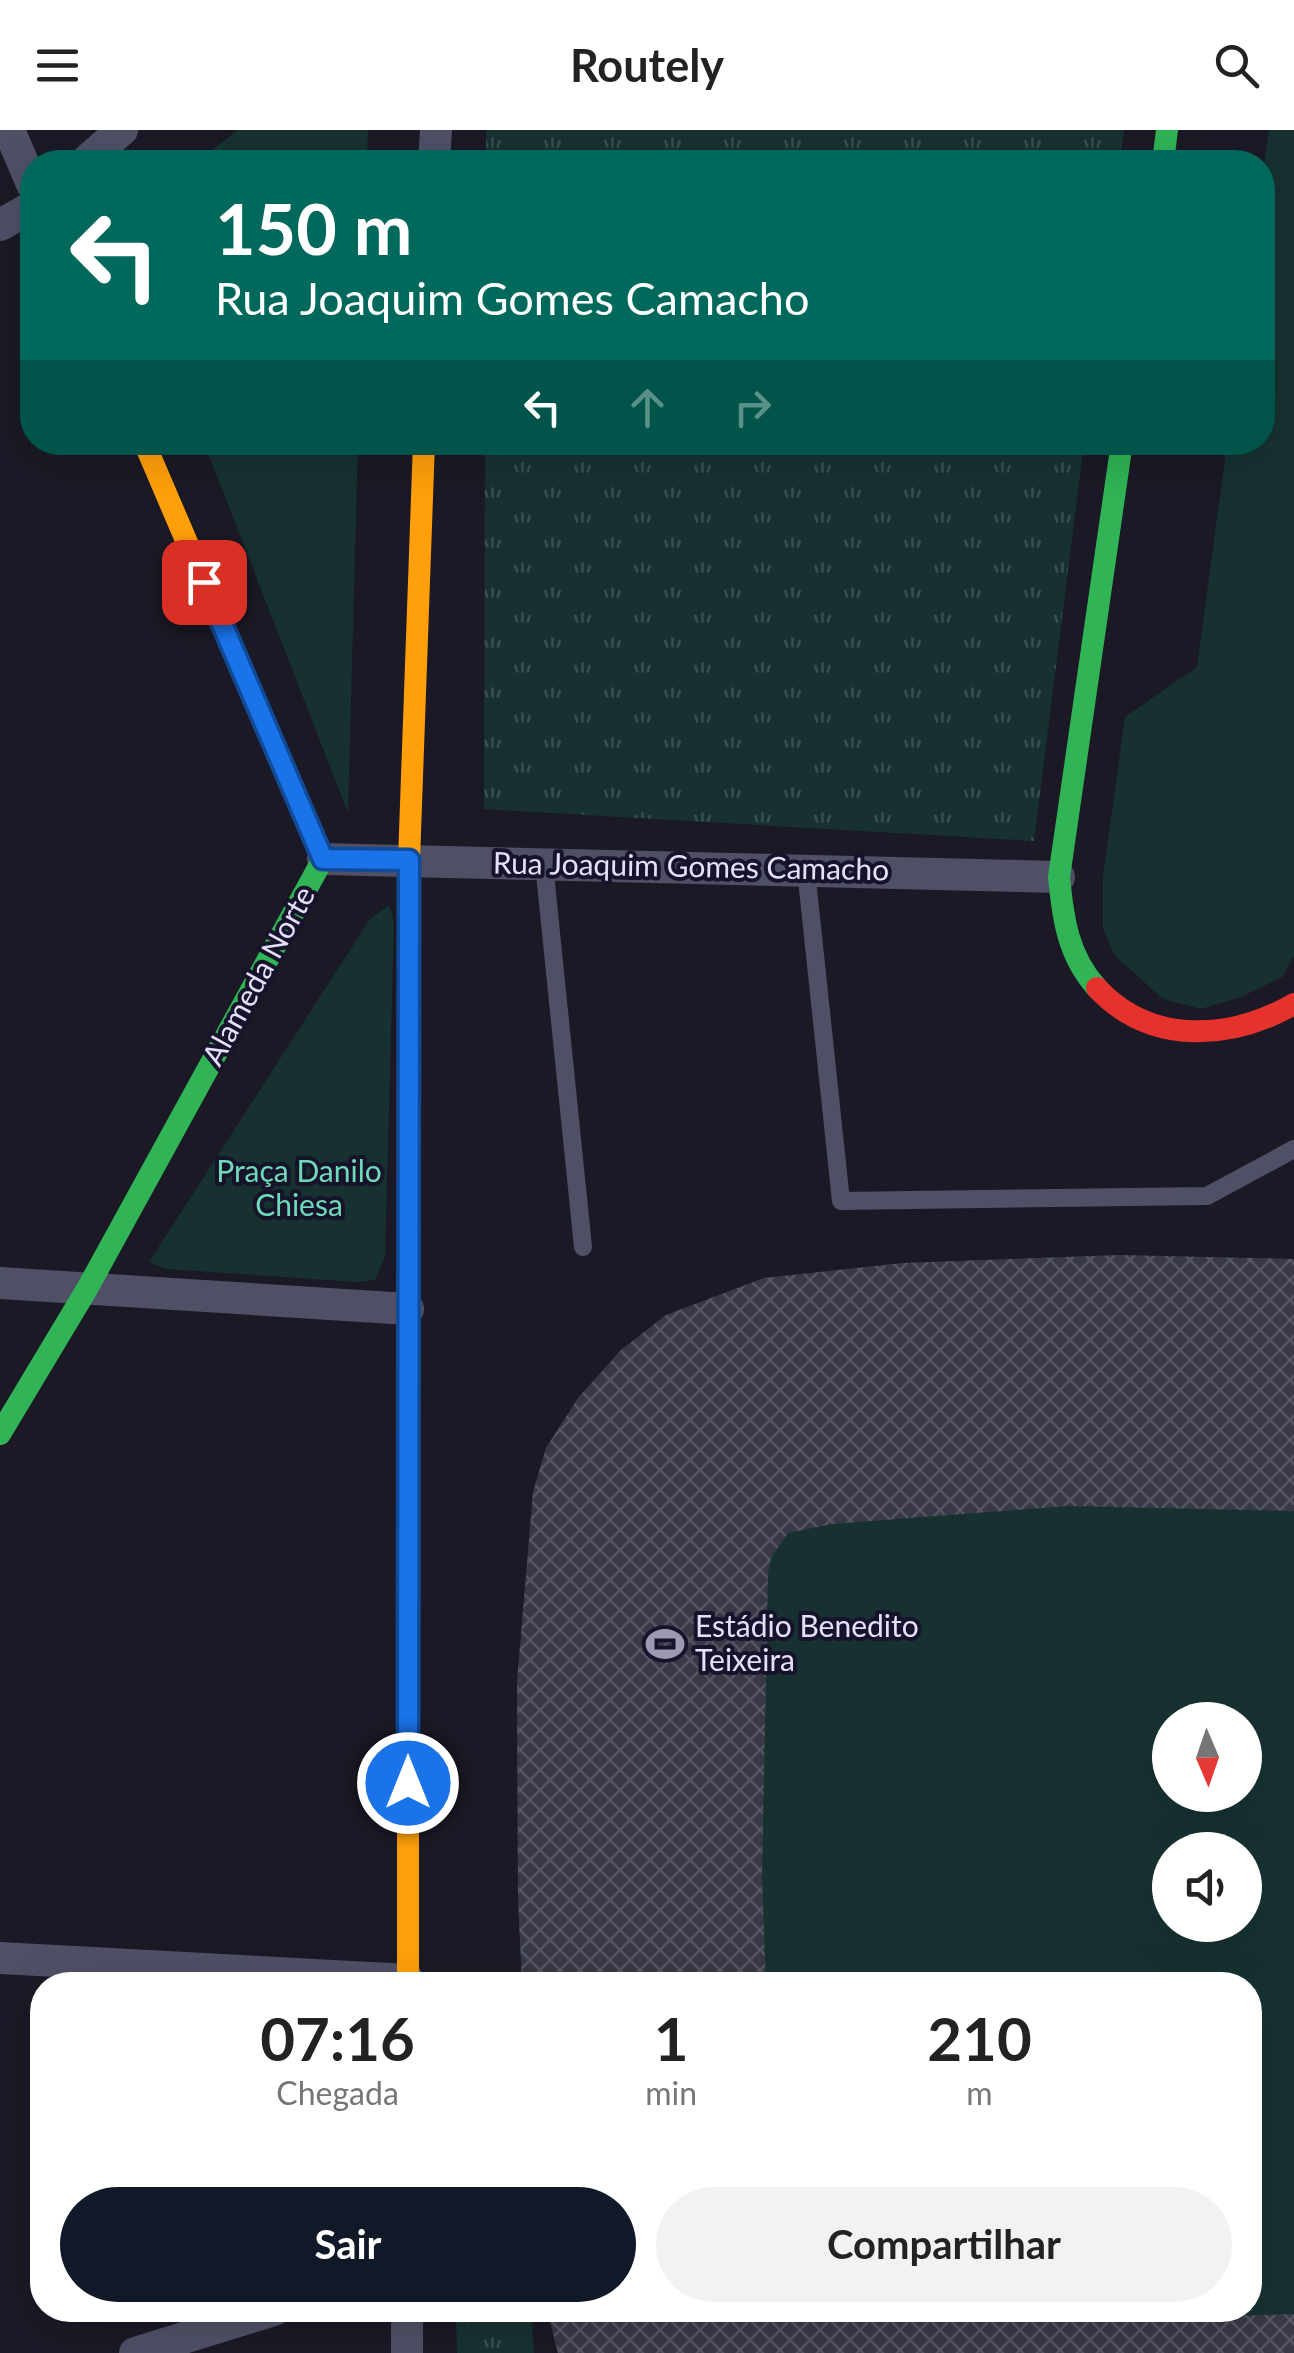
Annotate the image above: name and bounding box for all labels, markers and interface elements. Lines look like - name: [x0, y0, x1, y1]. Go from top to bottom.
- icon: menu: [30, 38, 85, 93]
- text: Routely: [570, 38, 724, 92]
- icon: search: [1209, 38, 1264, 93]
- text: 150 m: [215, 186, 412, 270]
- icon: left: [50, 190, 180, 320]
- text: Rua Joaquim Gomes Camacho: [215, 271, 809, 325]
- icon: left: [515, 380, 570, 435]
- icon: ahead: [620, 380, 675, 435]
- icon: right: [725, 380, 780, 435]
- pin: [162, 540, 247, 625]
- icon: arrive: [177, 555, 232, 610]
- street label: Rua Joaquim Gomes Camacho: [493, 844, 889, 886]
- street label: Alameda Norte: [193, 879, 321, 1071]
- park label: Praça Danilo Chiesa: [216, 1152, 382, 1222]
- place label: Estádio Benedito Teixeira: [695, 1607, 919, 1677]
- sports icon: Estádio Benedito Teixeira: [644, 1623, 686, 1665]
- north arrow: [1152, 1702, 1262, 1812]
- map controls: [1152, 1702, 1262, 1942]
- position arrow: [356, 1731, 460, 1835]
- button: sound: [1152, 1832, 1262, 1942]
- text: 07:16: [260, 2002, 415, 2074]
- text: 1: [654, 2002, 689, 2074]
- text: 210: [927, 2002, 1032, 2074]
- text: Chegada: [276, 2073, 399, 2112]
- text: min: [645, 2073, 697, 2112]
- text: m: [966, 2073, 993, 2112]
- button: Sair: [60, 2187, 636, 2302]
- button: Compartilhar: [656, 2187, 1232, 2302]

